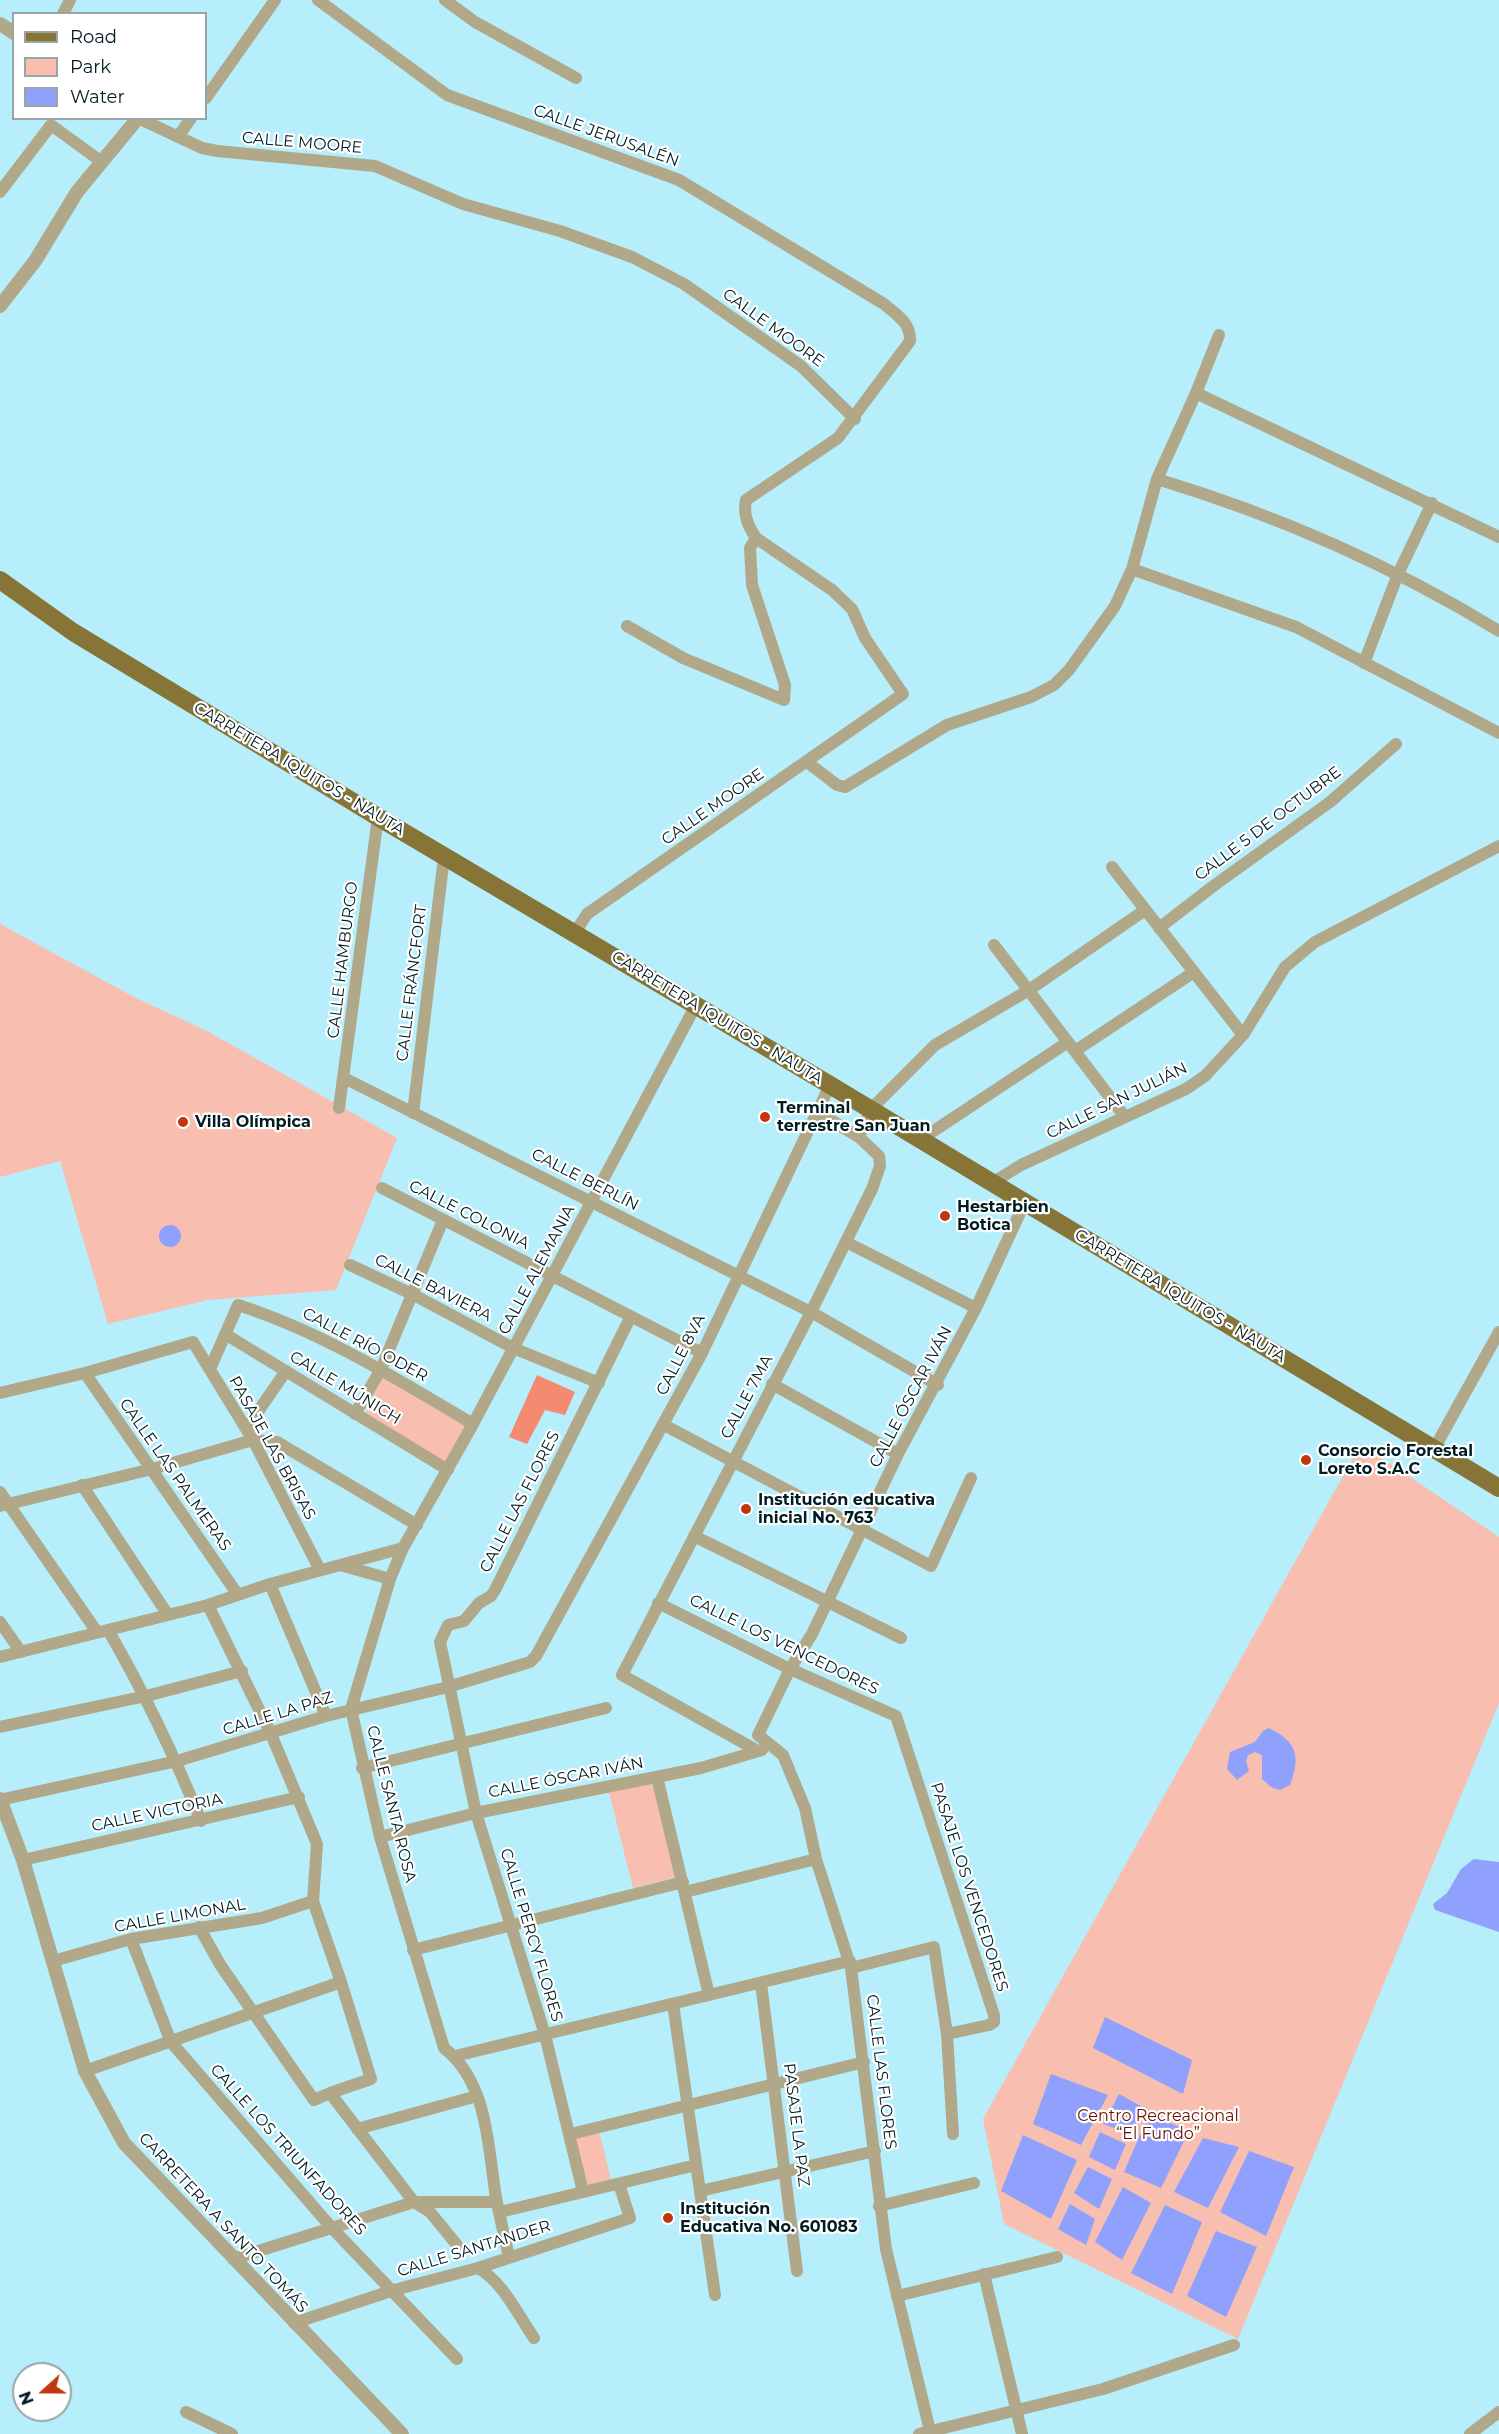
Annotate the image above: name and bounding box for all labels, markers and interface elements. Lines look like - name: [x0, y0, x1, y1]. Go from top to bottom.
- legend: [12, 12, 207, 120]
- text: Road: [70, 26, 117, 48]
- text: Park: [70, 56, 111, 78]
- text: Water: [70, 86, 125, 108]
- street label: CALLE JERUSALÉN: [531, 101, 681, 171]
- street label: CALLE MOORE: [241, 128, 363, 158]
- street label: CALLE MOORE: [719, 285, 827, 371]
- street label: CARRETERA IQUITOS - NAUTA: [190, 698, 408, 840]
- street label: CALLE 5 DE OCTUBRE: [1191, 763, 1345, 885]
- street label: CALLE MOORE: [658, 765, 768, 849]
- street label: CALLE HAMBURGO: [324, 880, 362, 1040]
- street label: CALLE FRÁNCFORT: [393, 904, 431, 1062]
- street label: CARRETERA IQUITOS - NAUTA: [608, 947, 826, 1089]
- street label: CALLE SAN JULIÁN: [1043, 1059, 1191, 1143]
- place label: Terminal terrestre San Juan: [777, 1098, 931, 1136]
- marker: Terminal terrestre San Juan: [758, 1110, 772, 1124]
- place label: Villa Olímpica: [195, 1112, 311, 1132]
- marker: Villa Olímpica: [176, 1115, 190, 1129]
- street label: CALLE BERLÍN: [528, 1145, 642, 1215]
- street label: CALLE COLONIA: [406, 1176, 532, 1254]
- place label: Hestarbien Botica: [957, 1197, 1049, 1235]
- street label: CALLE ALEMANIA: [495, 1202, 579, 1338]
- marker: Hestarbien Botica: [938, 1209, 952, 1223]
- street label: CARRETERA IQUITOS - NAUTA: [1071, 1225, 1289, 1367]
- street label: CALLE BAVIERA: [371, 1250, 495, 1326]
- street label: CALLE RÍO ODER: [299, 1304, 431, 1386]
- street label: CALLE 8VA: [652, 1311, 710, 1399]
- street label: CALLE ÓSCAR IVÁN: [866, 1323, 956, 1471]
- street label: CALLE MÚNICH: [286, 1347, 404, 1429]
- street label: CALLE 7MA: [717, 1352, 777, 1442]
- street label: PASAJE LAS BRISAS: [225, 1373, 319, 1523]
- street label: CALLE LAS PALMERAS: [115, 1395, 235, 1555]
- street label: CALLE LAS FLORES: [476, 1428, 564, 1576]
- place label: Consorcio Forestal Loreto S.A.C: [1318, 1441, 1473, 1479]
- marker: Consorcio Forestal Loreto S.A.C: [1299, 1453, 1313, 1467]
- place label: Institución educativa inicial No. 763: [758, 1490, 935, 1528]
- marker: Institución educativa inicial No. 763: [739, 1502, 753, 1516]
- street label: CALLE LOS VENCEDORES: [686, 1591, 882, 1699]
- street label: CALLE LA PAZ: [221, 1688, 335, 1740]
- street label: CALLE SANTA ROSA: [362, 1723, 420, 1885]
- street label: CALLE ÓSCAR IVÁN: [487, 1754, 645, 1802]
- street label: PASAJE LOS VENCEDORES: [926, 1780, 1012, 1994]
- street label: CALLE VICTORIA: [90, 1790, 224, 1836]
- street label: CALLE PERCY FLORES: [495, 1846, 567, 2024]
- street label: CALLE LIMONAL: [113, 1895, 247, 1937]
- street label: CALLE LAS FLORES: [862, 1993, 900, 2151]
- street label: CALLE LOS TRIUNFADORES: [206, 2060, 370, 2240]
- street label: PASAJE LA PAZ: [779, 2062, 813, 2188]
- park label: Centro Recreacional “El Fundo”: [1077, 2106, 1239, 2144]
- street label: CARRETERA A SANTO TOMÁS: [134, 2129, 312, 2317]
- place label: Institución Educativa No. 601083: [680, 2199, 858, 2237]
- marker: Institución Educativa No. 601083: [661, 2211, 675, 2225]
- street label: CALLE SANTANDER: [395, 2217, 553, 2281]
- north arrow: [12, 2362, 72, 2422]
- text: N: [15, 2388, 38, 2407]

